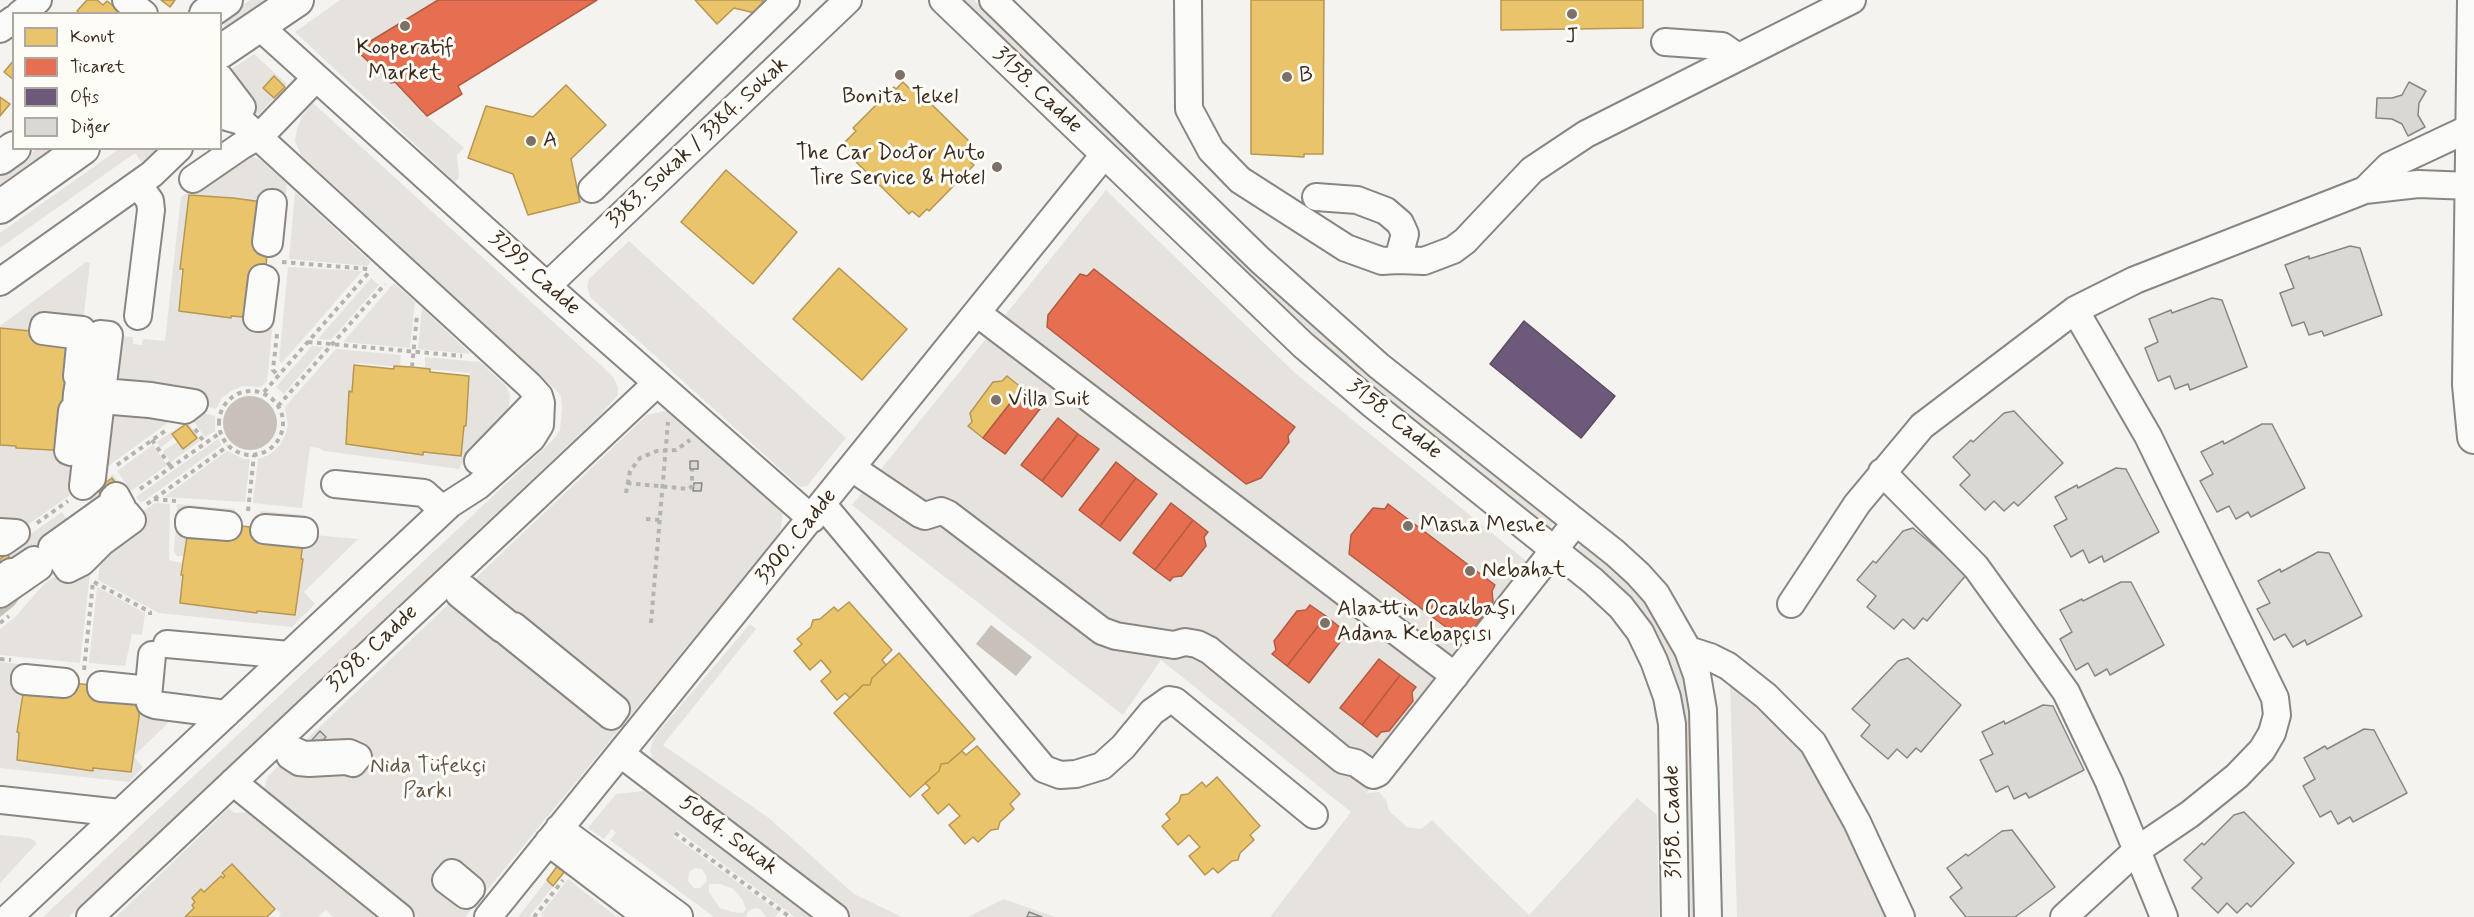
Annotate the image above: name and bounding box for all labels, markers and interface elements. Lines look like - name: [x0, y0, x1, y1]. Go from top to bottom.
- marker: J: [1565, 7, 1579, 21]
- legend: [12, 12, 222, 150]
- marker: Kooperatif Market: [398, 19, 412, 33]
- place label: J: [1566, 24, 1578, 50]
- text: Konut: [70, 25, 115, 49]
- place label: Kooperatif Market: [356, 36, 454, 88]
- street label: 3158. Cadde: [987, 42, 1087, 140]
- street label: 3383. Sokak / 3384. Sokak: [602, 52, 794, 234]
- text: Ticaret: [70, 55, 125, 79]
- place label: B: [1299, 64, 1313, 90]
- marker: Bonita Tekel: [893, 68, 907, 82]
- marker: B: [1280, 70, 1294, 84]
- text: Ofis: [70, 85, 99, 109]
- place label: Bonita Tekel: [842, 85, 958, 111]
- text: Diğer: [70, 115, 111, 139]
- place label: A: [543, 128, 557, 154]
- marker: A: [524, 134, 538, 148]
- place label: The Car Doctor Auto Tire Service & Hotel: [796, 141, 985, 192]
- marker: The Car Doctor Auto Tire Service & Hotel: [990, 160, 1004, 174]
- street label: 3299. Cadde: [483, 226, 585, 322]
- street label: 3158. Cadde: [1341, 374, 1447, 466]
- place label: Villa Suit: [1008, 387, 1090, 413]
- marker: Villa Suit: [989, 393, 1003, 407]
- street label: 3300. Cadde: [751, 484, 843, 590]
- place label: Masha Meshe: [1420, 513, 1546, 539]
- marker: Masha Meshe: [1401, 519, 1415, 533]
- place label: Nebahat: [1482, 558, 1566, 584]
- marker: Nebahat: [1463, 564, 1477, 578]
- place label: Alaattin Ocakbaşı Adana Kebapçısı: [1337, 597, 1516, 648]
- street label: 3298. Cadde: [322, 600, 424, 698]
- marker: Alaattin Ocakbaşı Adana Kebapçısı: [1318, 616, 1332, 630]
- park label: Nida Tüfekçi Parkı: [370, 754, 486, 806]
- street label: 3158. Cadde: [1660, 765, 1688, 879]
- street label: 5084. Sokak: [673, 790, 783, 882]

